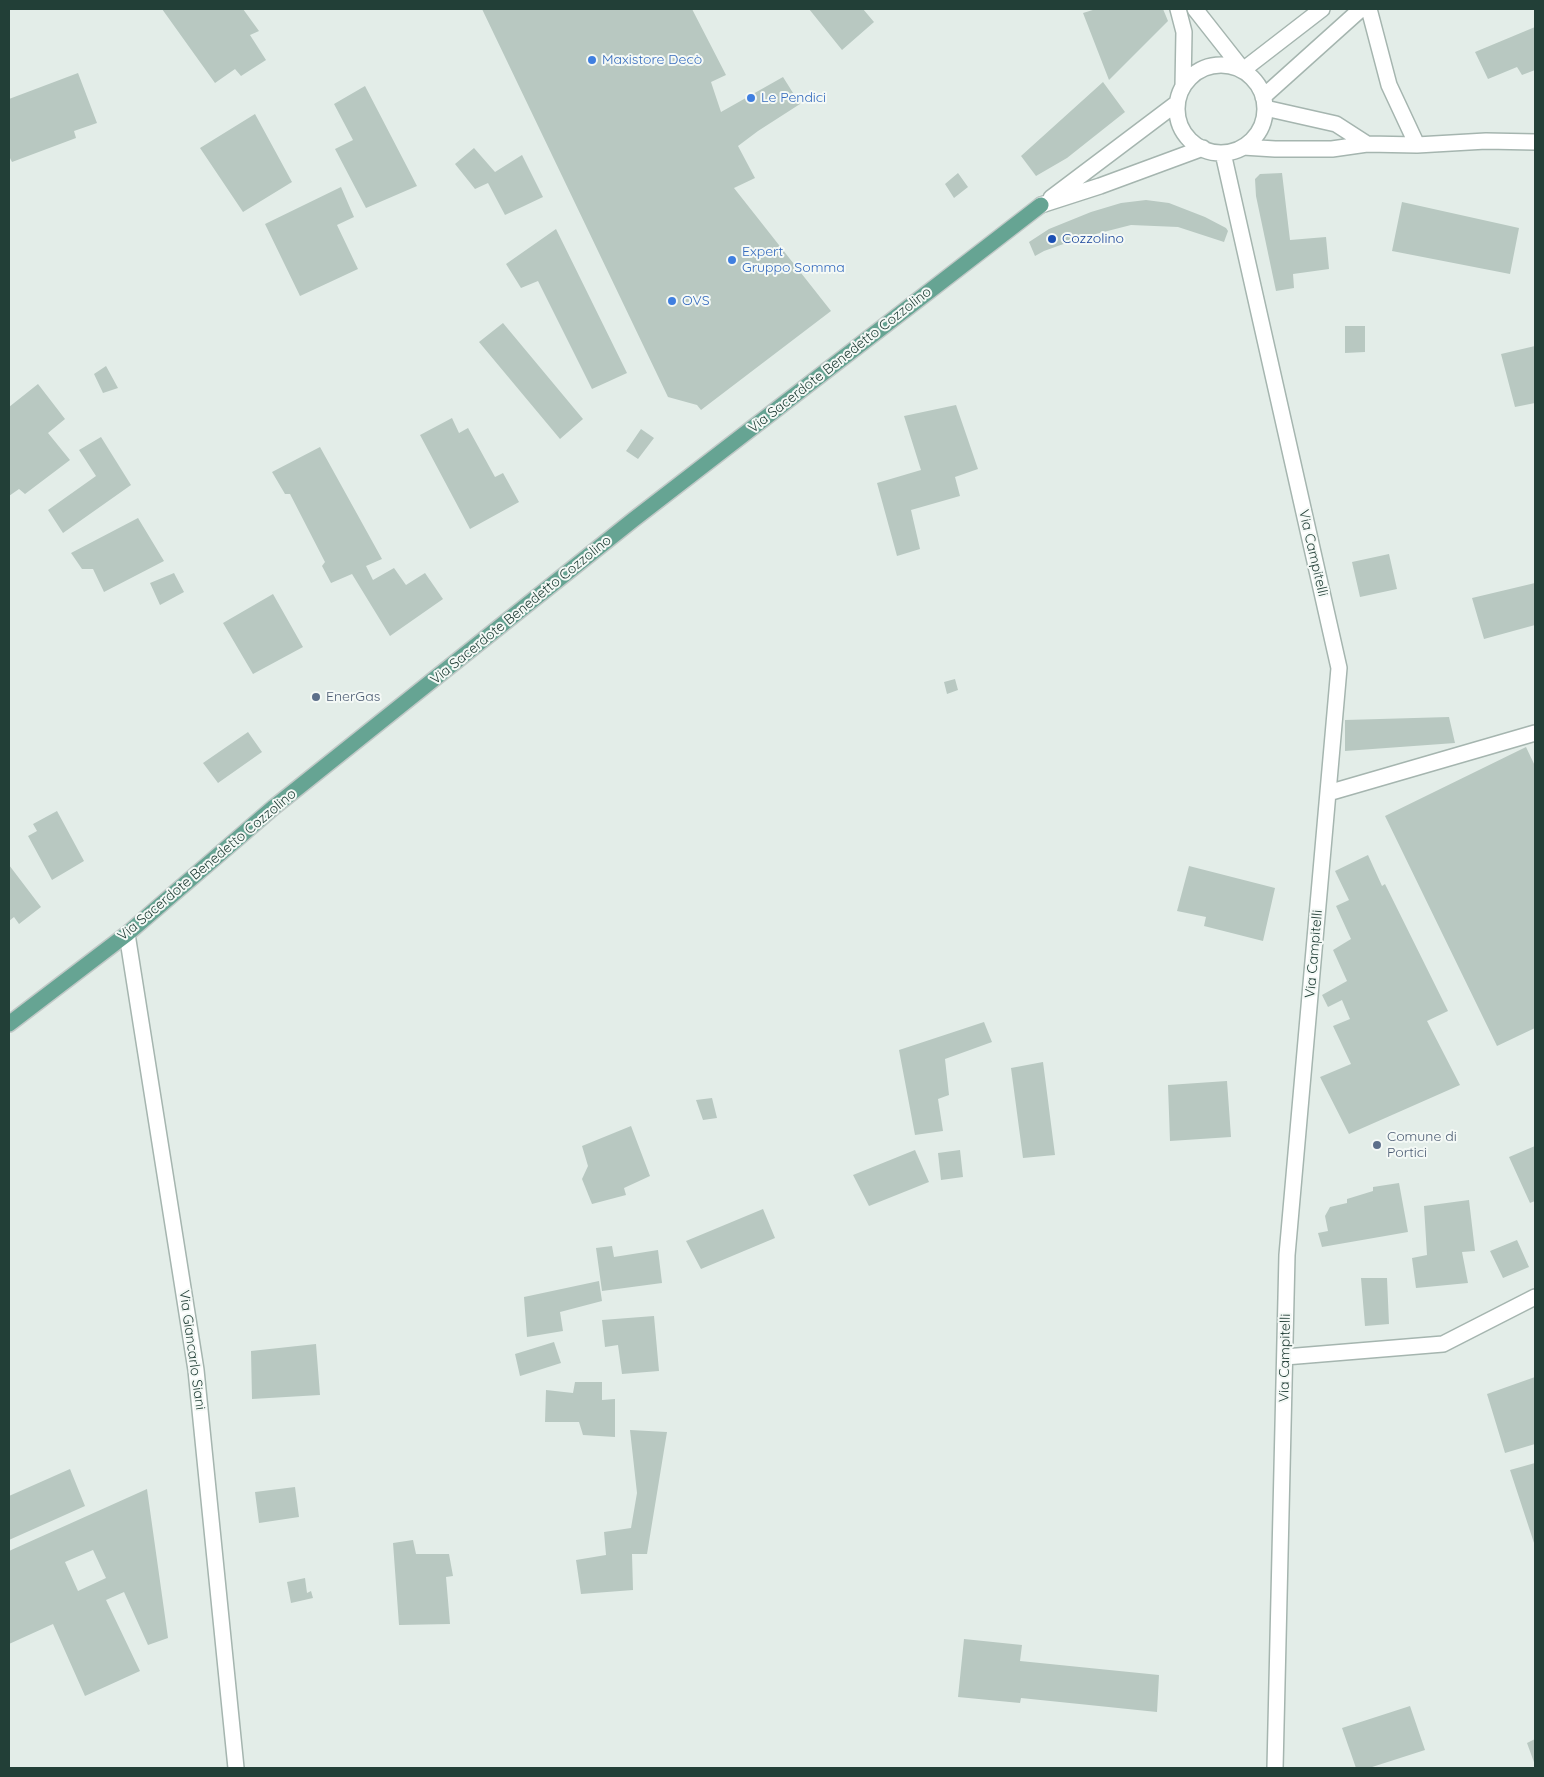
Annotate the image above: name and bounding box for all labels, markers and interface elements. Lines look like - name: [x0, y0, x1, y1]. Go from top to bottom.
- place label: Maxistore Decò: [602, 52, 702, 68]
- marker: Maxistore Decò: [586, 54, 598, 66]
- place label: Le Pendici: [761, 90, 826, 106]
- marker: Le Pendici: [745, 92, 757, 104]
- place label: Cozzolino: [1062, 231, 1124, 247]
- marker: Cozzolino: [1046, 233, 1058, 245]
- place label: Expert Gruppo Somma: [742, 244, 845, 276]
- marker: Expert Gruppo Somma: [726, 254, 738, 266]
- street label: Via Sacerdote Benedetto Cozzolino: [745, 283, 935, 437]
- place label: OVS: [682, 293, 710, 309]
- marker: OVS: [666, 295, 678, 307]
- street label: Via Campitelli: [1295, 508, 1331, 598]
- street label: Via Sacerdote Benedetto Cozzolino: [427, 532, 615, 688]
- place label: EnerGas: [326, 689, 380, 705]
- marker: EnerGas: [310, 691, 322, 703]
- street label: Via Sacerdote Benedetto Cozzolino: [114, 785, 300, 945]
- street label: Via Campitelli: [1302, 909, 1326, 999]
- place label: Comune di Portici: [1387, 1129, 1457, 1162]
- marker: Comune di Portici: [1371, 1139, 1383, 1151]
- street label: Via Giancarlo Siani: [175, 1289, 209, 1411]
- street label: Via Campitelli: [1276, 1314, 1294, 1402]

